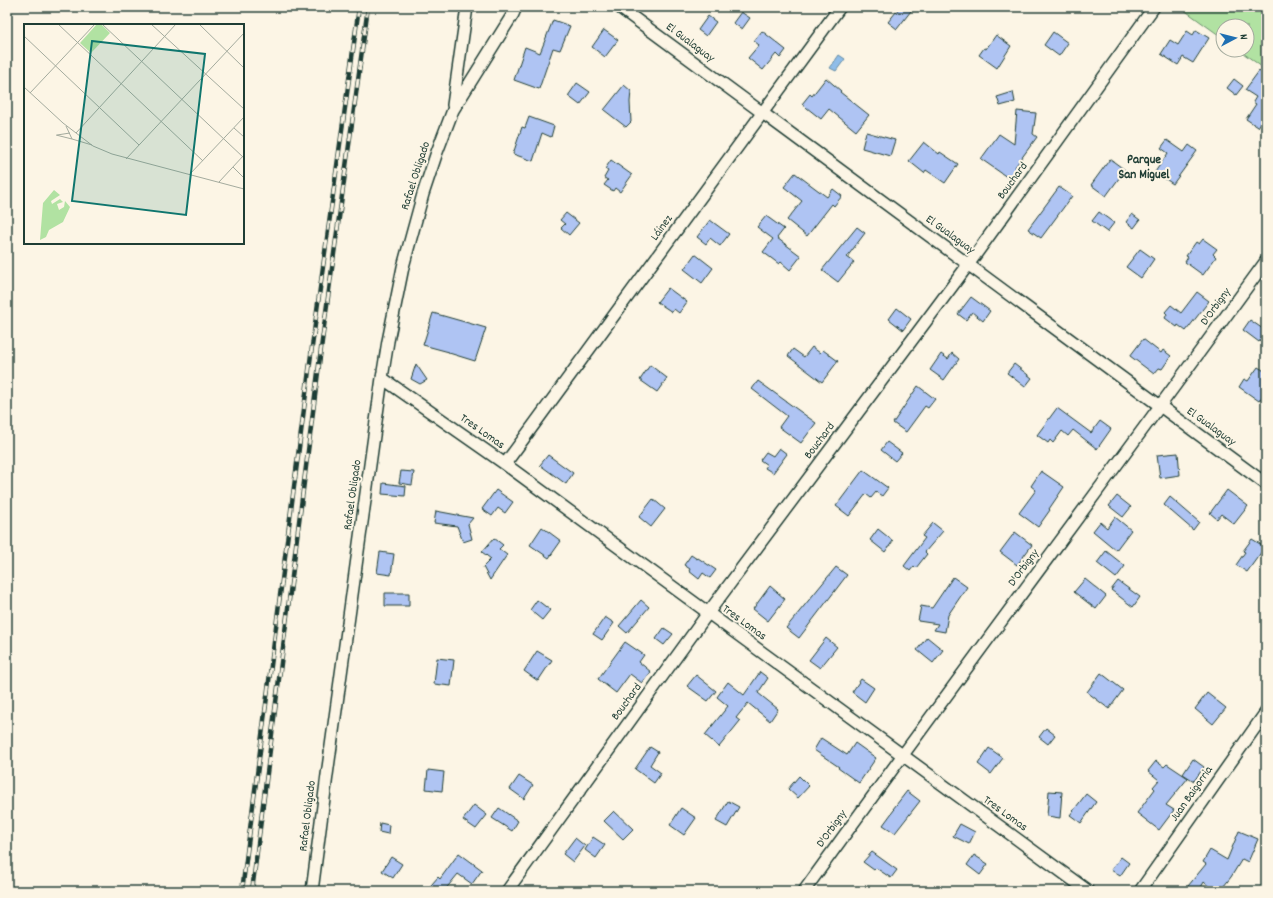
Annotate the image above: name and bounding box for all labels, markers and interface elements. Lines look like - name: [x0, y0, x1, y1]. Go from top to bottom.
- north arrow: [1215, 18, 1255, 58]
- street label: El Gualaguay: [662, 19, 719, 68]
- inset map: [24, 24, 244, 244]
- text: N: [1235, 33, 1251, 41]
- street label: Rafael Obligado: [397, 140, 435, 212]
- district label: Parque San Miguel: [1119, 151, 1170, 185]
- street label: Bouchard: [994, 159, 1032, 203]
- street label: Láinez: [647, 211, 678, 245]
- street label: El Gualaguay: [922, 211, 979, 259]
- street label: D'Orbigny: [1196, 284, 1236, 329]
- street label: El Gualaguay: [1183, 403, 1240, 451]
- street label: Tres Lomas: [456, 410, 508, 454]
- street label: Bouchard: [801, 419, 839, 463]
- street label: Rafael Obligado: [340, 459, 366, 531]
- street label: D'Orbigny: [1004, 545, 1044, 590]
- street label: Tres Lomas: [718, 601, 770, 645]
- street label: Bouchard: [608, 680, 646, 724]
- street label: Juan Baigorria: [1167, 762, 1218, 825]
- street label: Rafael Obligado: [295, 780, 321, 852]
- street label: Tres Lomas: [979, 792, 1031, 836]
- street label: D'Orbigny: [812, 806, 852, 851]

